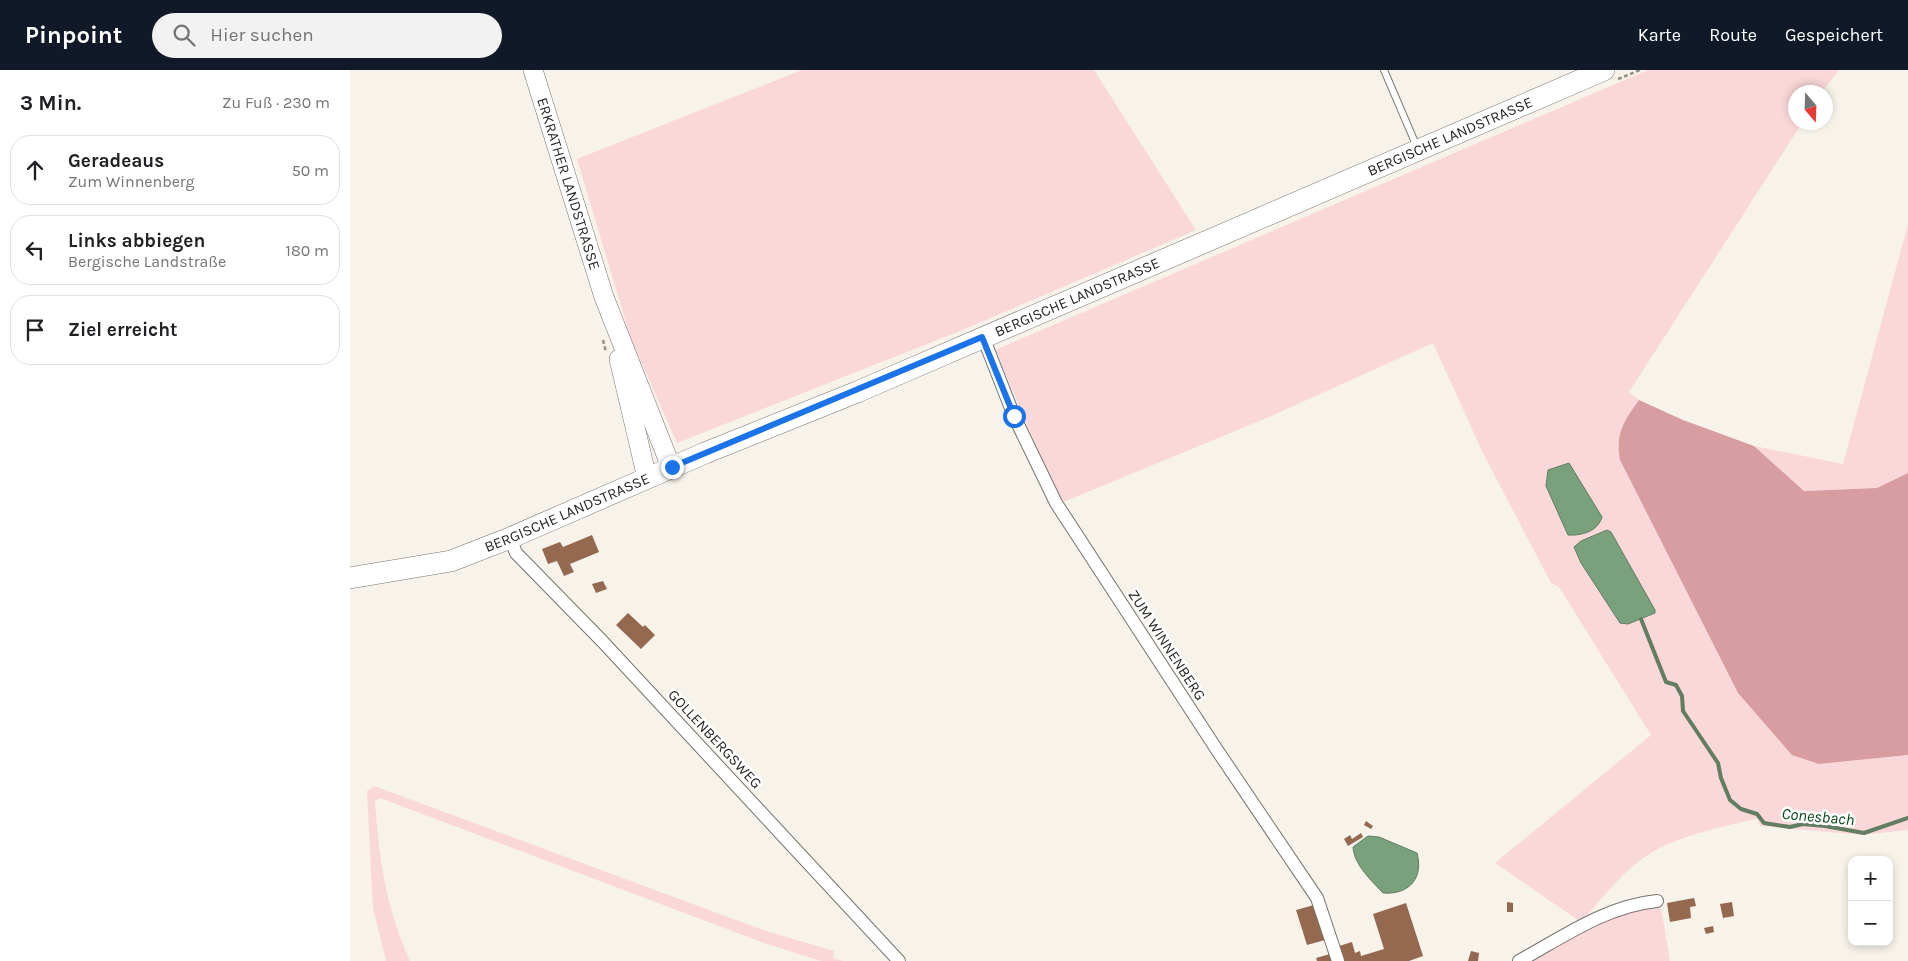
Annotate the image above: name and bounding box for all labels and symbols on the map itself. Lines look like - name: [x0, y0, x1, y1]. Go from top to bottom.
- north arrow: [1788, 85, 1833, 130]
- street label: BERGISCHE LANDSTRASSE: [1365, 93, 1535, 180]
- street label: ERKRATHER LANDSTRASSE: [533, 95, 604, 272]
- street label: BERGISCHE LANDSTRASSE: [992, 254, 1162, 341]
- route start: [1003, 405, 1026, 428]
- route end: [661, 456, 684, 479]
- street label: BERGISCHE LANDSTRASSE: [482, 469, 652, 556]
- street label: ZUM WINNENBERG: [1124, 586, 1210, 704]
- street label: GOLLENBERGSWEG: [664, 686, 766, 792]
- water label: Conesbach: [1781, 804, 1855, 829]

